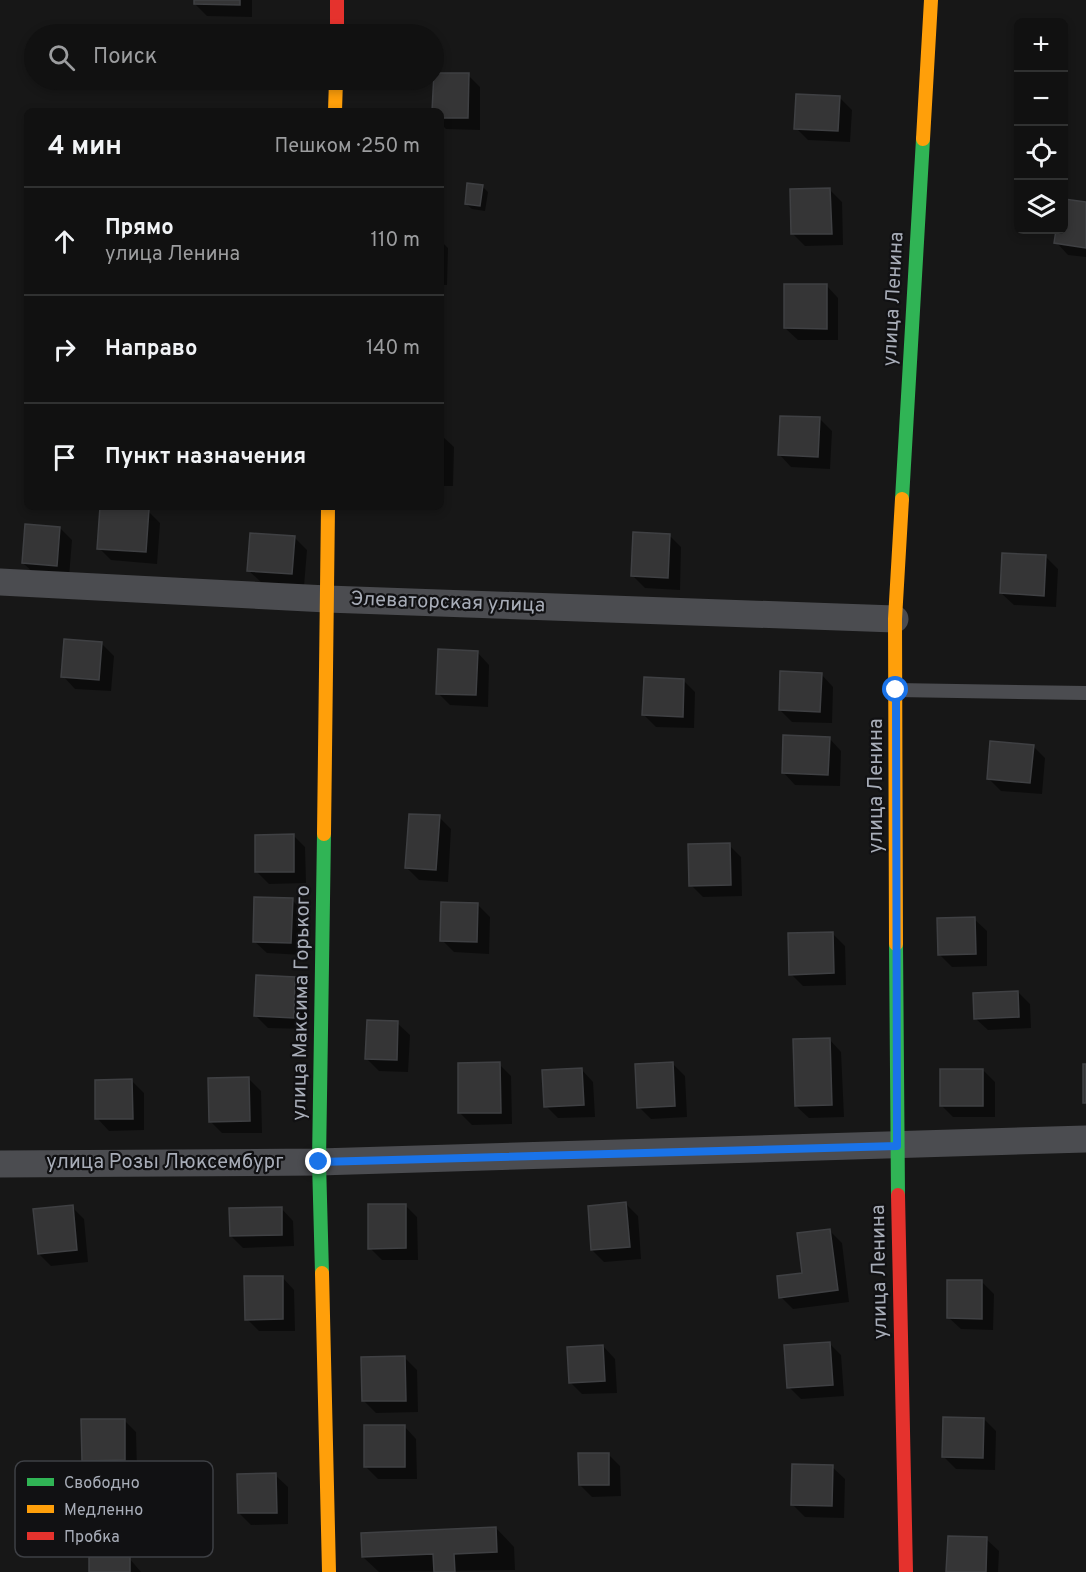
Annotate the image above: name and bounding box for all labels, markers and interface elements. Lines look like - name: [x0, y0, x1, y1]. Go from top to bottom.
- map controls: [1014, 18, 1068, 234]
- button: +: [1014, 18, 1068, 72]
- search box: [24, 24, 444, 90]
- icon: search: [45, 41, 78, 74]
- text: Поиск: [93, 44, 157, 71]
- button: −: [1014, 72, 1068, 126]
- button: locate: [1014, 126, 1068, 180]
- text: 4 мин: [48, 131, 122, 164]
- text: Пешком · 250 m: [274, 134, 420, 160]
- button: layers: [1014, 180, 1068, 234]
- text: Прямо: [105, 215, 174, 242]
- icon: ahead: [48, 225, 81, 258]
- text: 110 m: [371, 228, 420, 254]
- street label: улица Ленина: [877, 231, 911, 367]
- text: улица Ленина: [105, 242, 240, 268]
- icon: right: [48, 333, 81, 366]
- text: Направо: [105, 336, 197, 363]
- text: 140 m: [366, 336, 420, 362]
- icon: arrive: [48, 441, 81, 474]
- text: Пункт назначения: [105, 444, 306, 471]
- street label: Элеваторская улица: [350, 587, 546, 619]
- route start: [882, 676, 908, 702]
- street label: улица Ленина: [864, 719, 890, 853]
- street label: улица Максима Горького: [287, 885, 317, 1121]
- route end: [305, 1148, 331, 1174]
- street label: улица Розы Люксембург: [46, 1150, 284, 1176]
- street label: улица Ленина: [866, 1204, 894, 1340]
- legend: [15, 1461, 213, 1557]
- text: Свободно: [64, 1474, 140, 1494]
- text: Медленно: [64, 1501, 143, 1521]
- text: Пробка: [64, 1528, 120, 1548]

